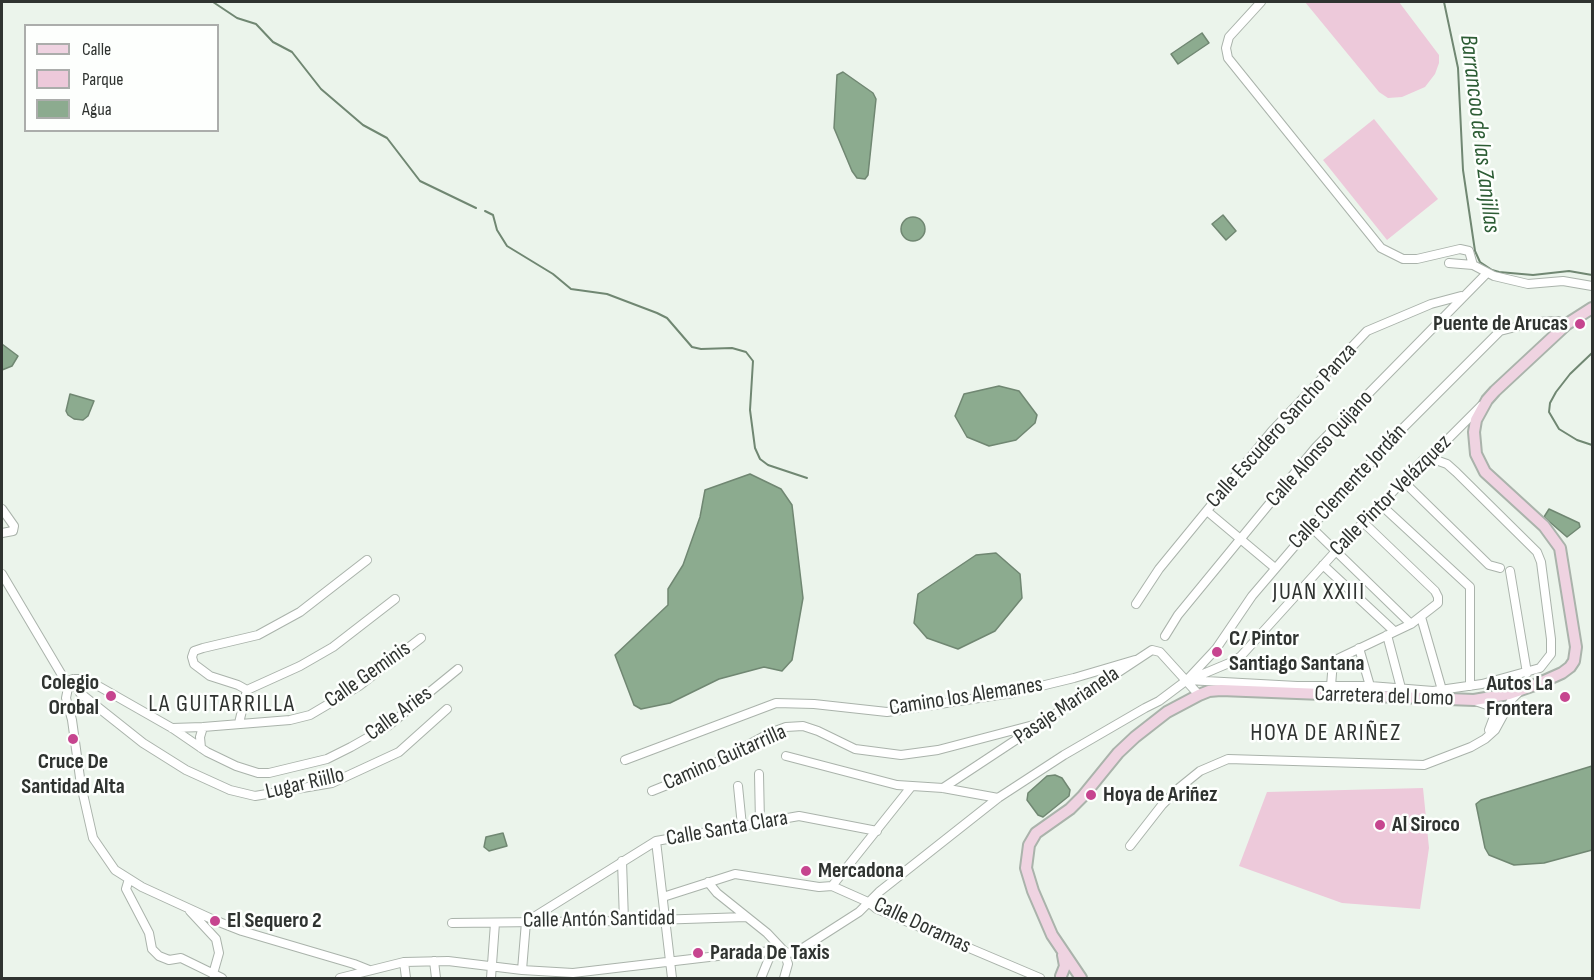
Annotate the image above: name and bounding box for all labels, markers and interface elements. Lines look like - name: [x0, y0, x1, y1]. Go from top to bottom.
- legend: [24, 24, 219, 132]
- water label: Barrancoo de las Zanjillas: [1453, 33, 1505, 235]
- text: Calle: [82, 39, 111, 60]
- text: Parque: [82, 69, 123, 90]
- text: Agua: [82, 99, 112, 120]
- place label: Puente de Arucas: [1433, 311, 1568, 337]
- marker: Puente de Arucas: [1573, 317, 1587, 331]
- street label: Calle Escudero Sancho Panza: [1201, 338, 1363, 514]
- street label: Calle Alonso Quijano: [1261, 385, 1379, 513]
- street label: Calle Clemente Jordán: [1283, 419, 1413, 555]
- street label: Calle Pintor Velázquez: [1325, 430, 1457, 562]
- district label: JUAN XXIII: [1272, 579, 1366, 607]
- place label: C/ Pintor Santiago Santana: [1229, 626, 1365, 678]
- street label: Calle Geminis: [320, 636, 416, 714]
- marker: C/ Pintor Santiago Santana: [1210, 645, 1224, 659]
- street label: Pasaje Marianela: [1009, 661, 1125, 751]
- place label: Colegio Orobal: [41, 670, 99, 722]
- place label: Autos La Frontera: [1486, 671, 1553, 722]
- street label: Camino los Alemanes: [887, 672, 1045, 722]
- street label: Calle Aries: [360, 681, 438, 747]
- street label: Carretera del Lomo: [1314, 681, 1454, 713]
- marker: Colegio Orobal: [104, 689, 118, 703]
- marker: Autos La Frontera: [1558, 690, 1572, 704]
- district label: LA GUITARRILLA: [148, 691, 296, 719]
- street label: Camino Guitarrilla: [659, 719, 791, 797]
- district label: HOYA DE ARIÑEZ: [1250, 720, 1402, 748]
- marker: Cruce De Santidad Alta: [66, 732, 80, 746]
- place label: Cruce De Santidad Alta: [21, 749, 125, 800]
- street label: Lugar Riillo: [263, 762, 347, 806]
- place label: Hoya de Ariñez: [1103, 782, 1218, 808]
- marker: Hoya de Ariñez: [1084, 788, 1098, 802]
- street label: Calle Santa Clara: [664, 805, 790, 853]
- place label: Al Siroco: [1392, 812, 1460, 838]
- marker: Al Siroco: [1373, 818, 1387, 832]
- place label: Mercadona: [818, 858, 904, 884]
- marker: Mercadona: [799, 864, 813, 878]
- street label: Calle Doramas: [869, 892, 975, 960]
- street label: Calle Antón Santidad: [523, 905, 675, 935]
- place label: El Sequero 2: [227, 908, 322, 934]
- marker: El Sequero 2: [208, 914, 222, 928]
- place label: Parada De Taxis: [710, 940, 830, 966]
- marker: Parada De Taxis: [691, 946, 705, 960]

